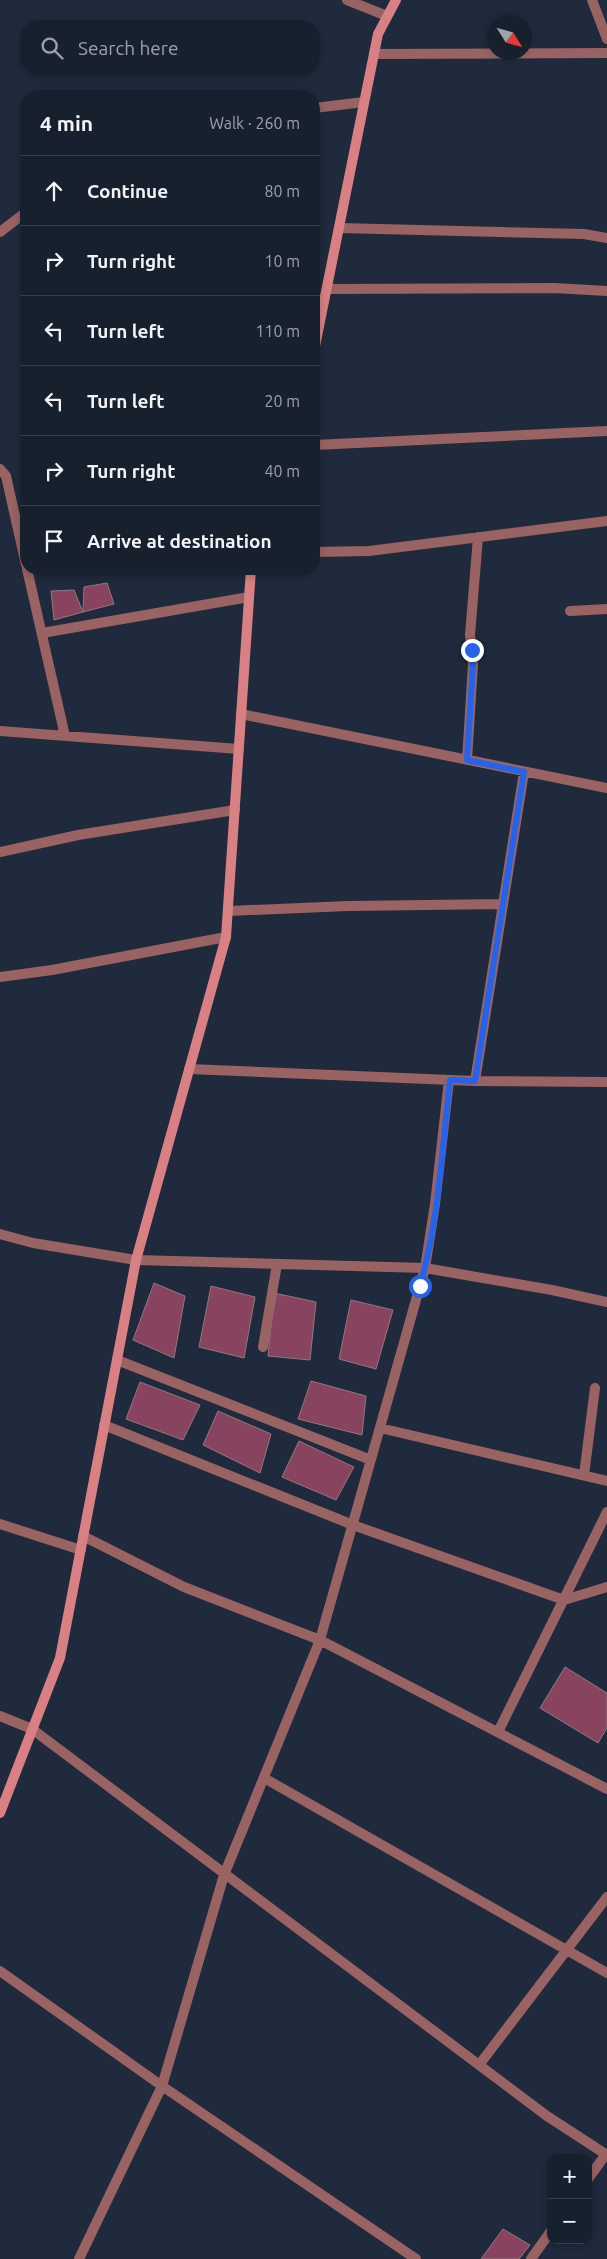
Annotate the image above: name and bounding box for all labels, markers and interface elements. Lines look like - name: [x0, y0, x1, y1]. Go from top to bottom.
- north arrow: [487, 15, 532, 60]
- search box: [20, 20, 320, 75]
- icon: search: [38, 34, 66, 62]
- text: Search here: [78, 37, 178, 59]
- text: 4 min: [40, 111, 93, 135]
- text: Walk · 260 m: [209, 114, 300, 132]
- icon: ahead: [40, 177, 68, 205]
- text: Continue: [87, 180, 168, 202]
- text: 80 m: [264, 182, 300, 200]
- icon: right: [40, 247, 68, 275]
- text: Turn right: [87, 250, 175, 272]
- text: 10 m: [264, 252, 300, 270]
- icon: left: [40, 317, 68, 345]
- text: Turn left: [87, 320, 165, 342]
- text: 110 m: [255, 322, 300, 340]
- icon: left: [40, 387, 68, 415]
- text: Turn left: [87, 390, 165, 412]
- text: 20 m: [264, 392, 300, 410]
- icon: right: [40, 457, 68, 485]
- text: Turn right: [87, 460, 175, 482]
- text: 40 m: [264, 462, 300, 480]
- icon: arrive: [40, 527, 68, 555]
- text: Arrive at destination: [87, 530, 272, 552]
- route end: [461, 639, 484, 662]
- route start: [409, 1275, 432, 1298]
- map controls: [547, 2154, 592, 2244]
- button: +: [547, 2154, 592, 2199]
- button: −: [547, 2199, 592, 2244]

